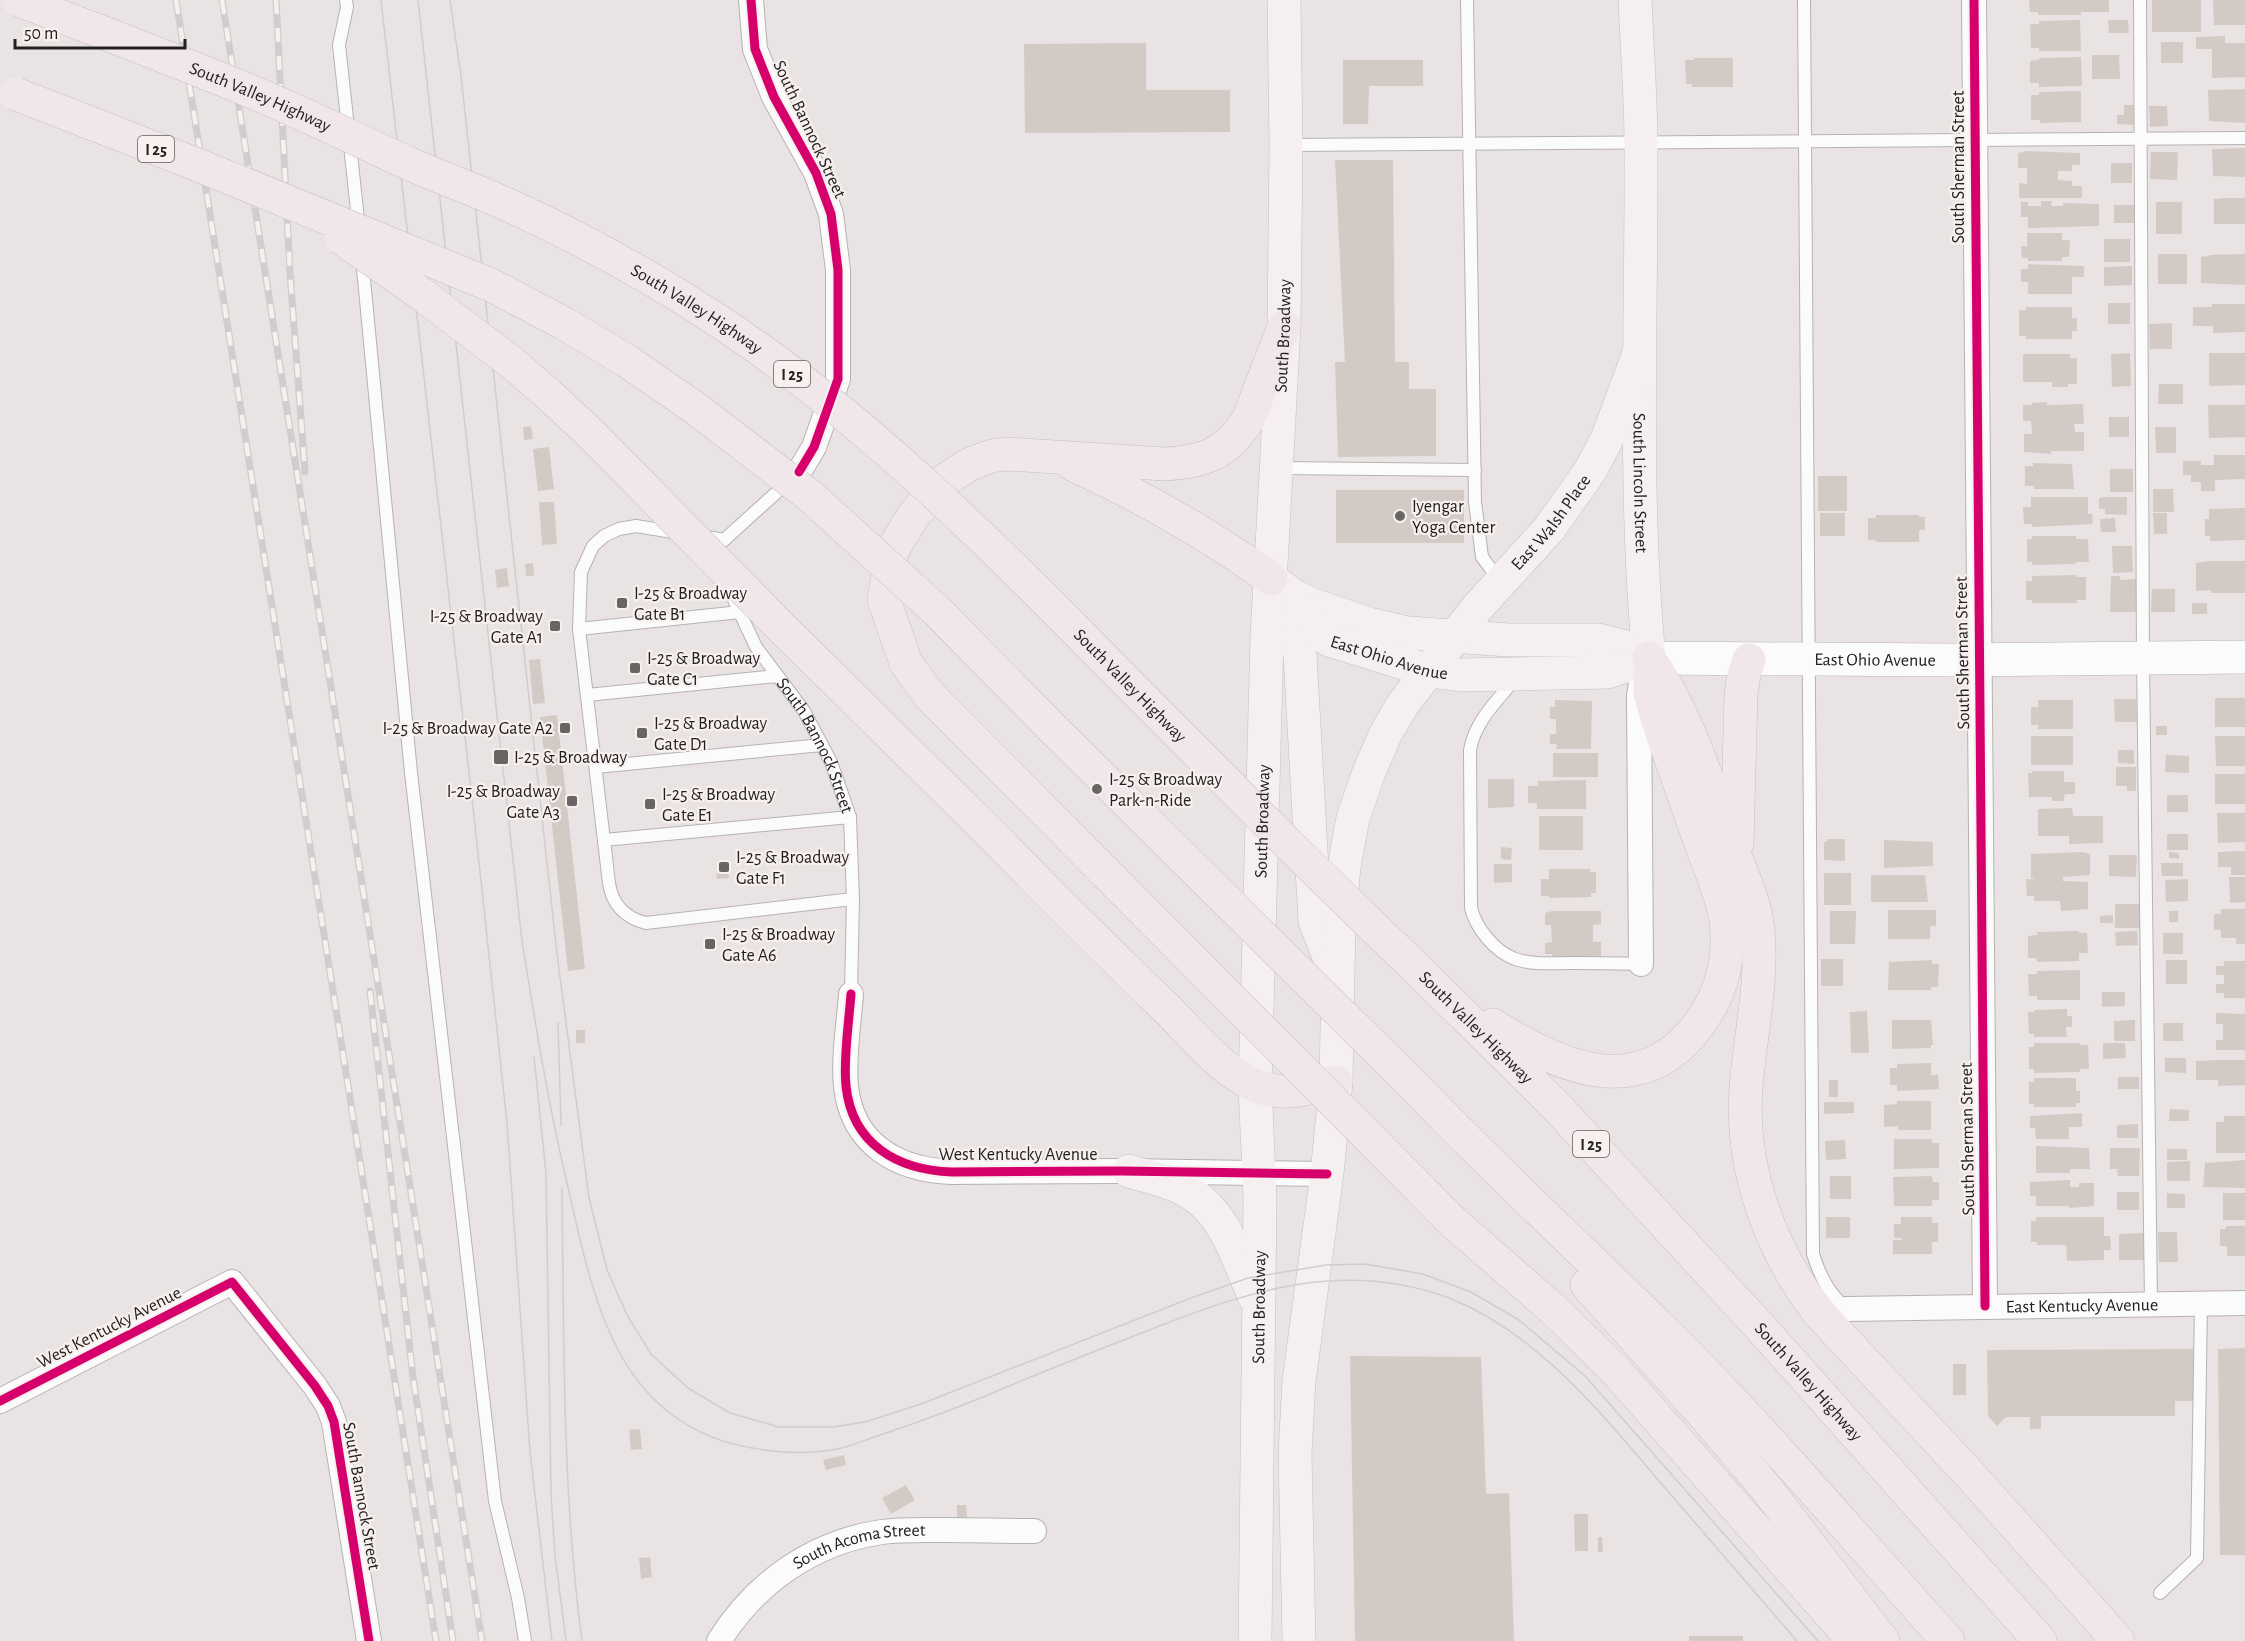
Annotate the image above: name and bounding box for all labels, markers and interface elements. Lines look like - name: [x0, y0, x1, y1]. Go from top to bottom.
- scale bar: [15, 12, 184, 50]
- text: 50 m: [24, 25, 58, 43]
- street label: South Bannock Street: [769, 58, 849, 201]
- street label: South Valley Highway: [187, 59, 334, 136]
- street label: South Sherman Street: [1950, 90, 1968, 244]
- road number: I 25: [138, 136, 174, 162]
- street label: South Valley Highway: [628, 261, 765, 358]
- street label: South Broadway: [1272, 279, 1295, 393]
- road number: I 25: [774, 361, 810, 387]
- street label: South Lincoln Street: [1629, 413, 1650, 554]
- street label: East Walsh Place: [1508, 472, 1594, 574]
- place label: Iyengar Yoga Center: [1412, 498, 1495, 537]
- marker: Iyengar Yoga Center: [1393, 509, 1407, 523]
- street label: South Sherman Street: [1953, 576, 1973, 730]
- place label: I-25 & Broadway Gate B1: [634, 585, 748, 624]
- marker: I-25 & Broadway Gate B1: [615, 596, 629, 610]
- place label: I-25 & Broadway Gate A1: [430, 608, 543, 647]
- marker: I-25 & Broadway Gate A1: [548, 619, 562, 633]
- street label: South Valley Highway: [1070, 626, 1190, 747]
- street label: East Ohio Avenue: [1328, 633, 1449, 683]
- place label: I-25 & Broadway Gate C1: [647, 650, 761, 689]
- street label: East Ohio Avenue: [1814, 651, 1936, 670]
- marker: I-25 & Broadway Gate C1: [628, 661, 642, 675]
- street label: South Bannock Street: [773, 675, 856, 816]
- place label: I-25 & Broadway Gate D1: [654, 715, 768, 754]
- place label: I-25 & Broadway Gate A2: [382, 720, 553, 738]
- marker: I-25 & Broadway Gate A2: [558, 721, 572, 735]
- marker: I-25 & Broadway Gate D1: [635, 726, 649, 740]
- marker: I-25 & Broadway: [492, 748, 510, 766]
- place label: I-25 & Broadway: [514, 749, 628, 767]
- street label: South Broadway: [1253, 764, 1274, 878]
- place label: I-25 & Broadway Park-n-Ride: [1109, 771, 1223, 810]
- marker: I-25 & Broadway Park-n-Ride: [1090, 782, 1104, 796]
- place label: I-25 & Broadway Gate A3: [447, 783, 560, 822]
- place label: I-25 & Broadway Gate E1: [662, 786, 776, 825]
- marker: I-25 & Broadway Gate A3: [565, 794, 579, 808]
- marker: I-25 & Broadway Gate E1: [643, 797, 657, 811]
- place label: I-25 & Broadway Gate F1: [736, 849, 850, 888]
- marker: I-25 & Broadway Gate F1: [717, 860, 731, 874]
- place label: I-25 & Broadway Gate A6: [722, 926, 836, 965]
- marker: I-25 & Broadway Gate A6: [703, 937, 717, 951]
- street label: South Valley Highway: [1415, 968, 1536, 1088]
- street label: South Sherman Street: [1958, 1062, 1978, 1216]
- road number: I 25: [1573, 1131, 1609, 1157]
- street label: West Kentucky Avenue: [938, 1146, 1098, 1164]
- street label: South Broadway: [1250, 1250, 1269, 1364]
- street label: West Kentucky Avenue: [34, 1284, 184, 1372]
- street label: East Kentucky Avenue: [2006, 1296, 2158, 1317]
- street label: South Valley Highway: [1751, 1320, 1865, 1445]
- street label: South Bannock Street: [339, 1421, 383, 1572]
- street label: South Acoma Street: [790, 1522, 926, 1573]

